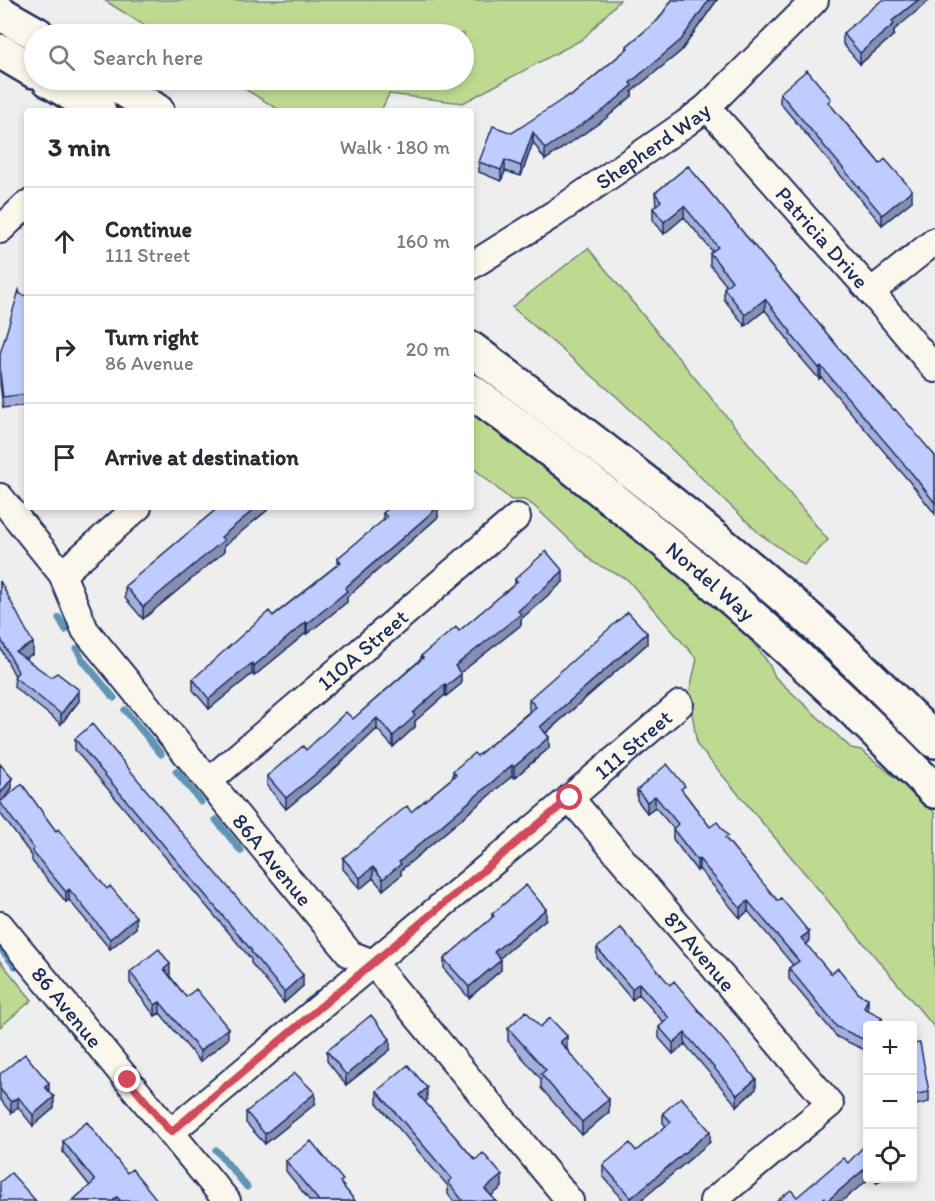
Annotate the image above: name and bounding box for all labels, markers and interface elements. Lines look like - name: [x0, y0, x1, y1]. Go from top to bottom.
- search box: [24, 24, 474, 90]
- icon: search: [45, 41, 78, 74]
- text: Search here: [93, 44, 203, 71]
- street label: Shepherd Way: [590, 96, 716, 195]
- text: 3 min: [48, 131, 110, 163]
- text: Walk · 180 m: [340, 135, 450, 159]
- street label: Patricia Drive: [770, 181, 875, 294]
- text: Continue: [105, 216, 192, 243]
- icon: ahead: [48, 225, 81, 258]
- text: 160 m: [397, 229, 450, 253]
- text: 111 Street: [105, 243, 190, 267]
- text: Turn right: [105, 324, 199, 351]
- icon: right: [48, 333, 81, 366]
- text: 20 m: [406, 337, 450, 361]
- text: 86 Avenue: [105, 351, 194, 375]
- icon: arrive: [48, 441, 81, 474]
- text: Arrive at destination: [105, 444, 299, 471]
- street label: Nordel Way: [661, 535, 761, 627]
- street label: 110A Street: [311, 603, 413, 696]
- street label: 111 Street: [588, 704, 677, 785]
- route start: [556, 784, 582, 810]
- street label: 86A Avenue: [227, 808, 319, 911]
- street label: 87 Avenue: [659, 906, 742, 997]
- street label: 86 Avenue: [26, 961, 109, 1053]
- map controls: [863, 1021, 917, 1183]
- button: +: [863, 1021, 917, 1075]
- route end: [114, 1066, 140, 1092]
- button: −: [863, 1075, 917, 1129]
- button: locate: [863, 1129, 917, 1183]

